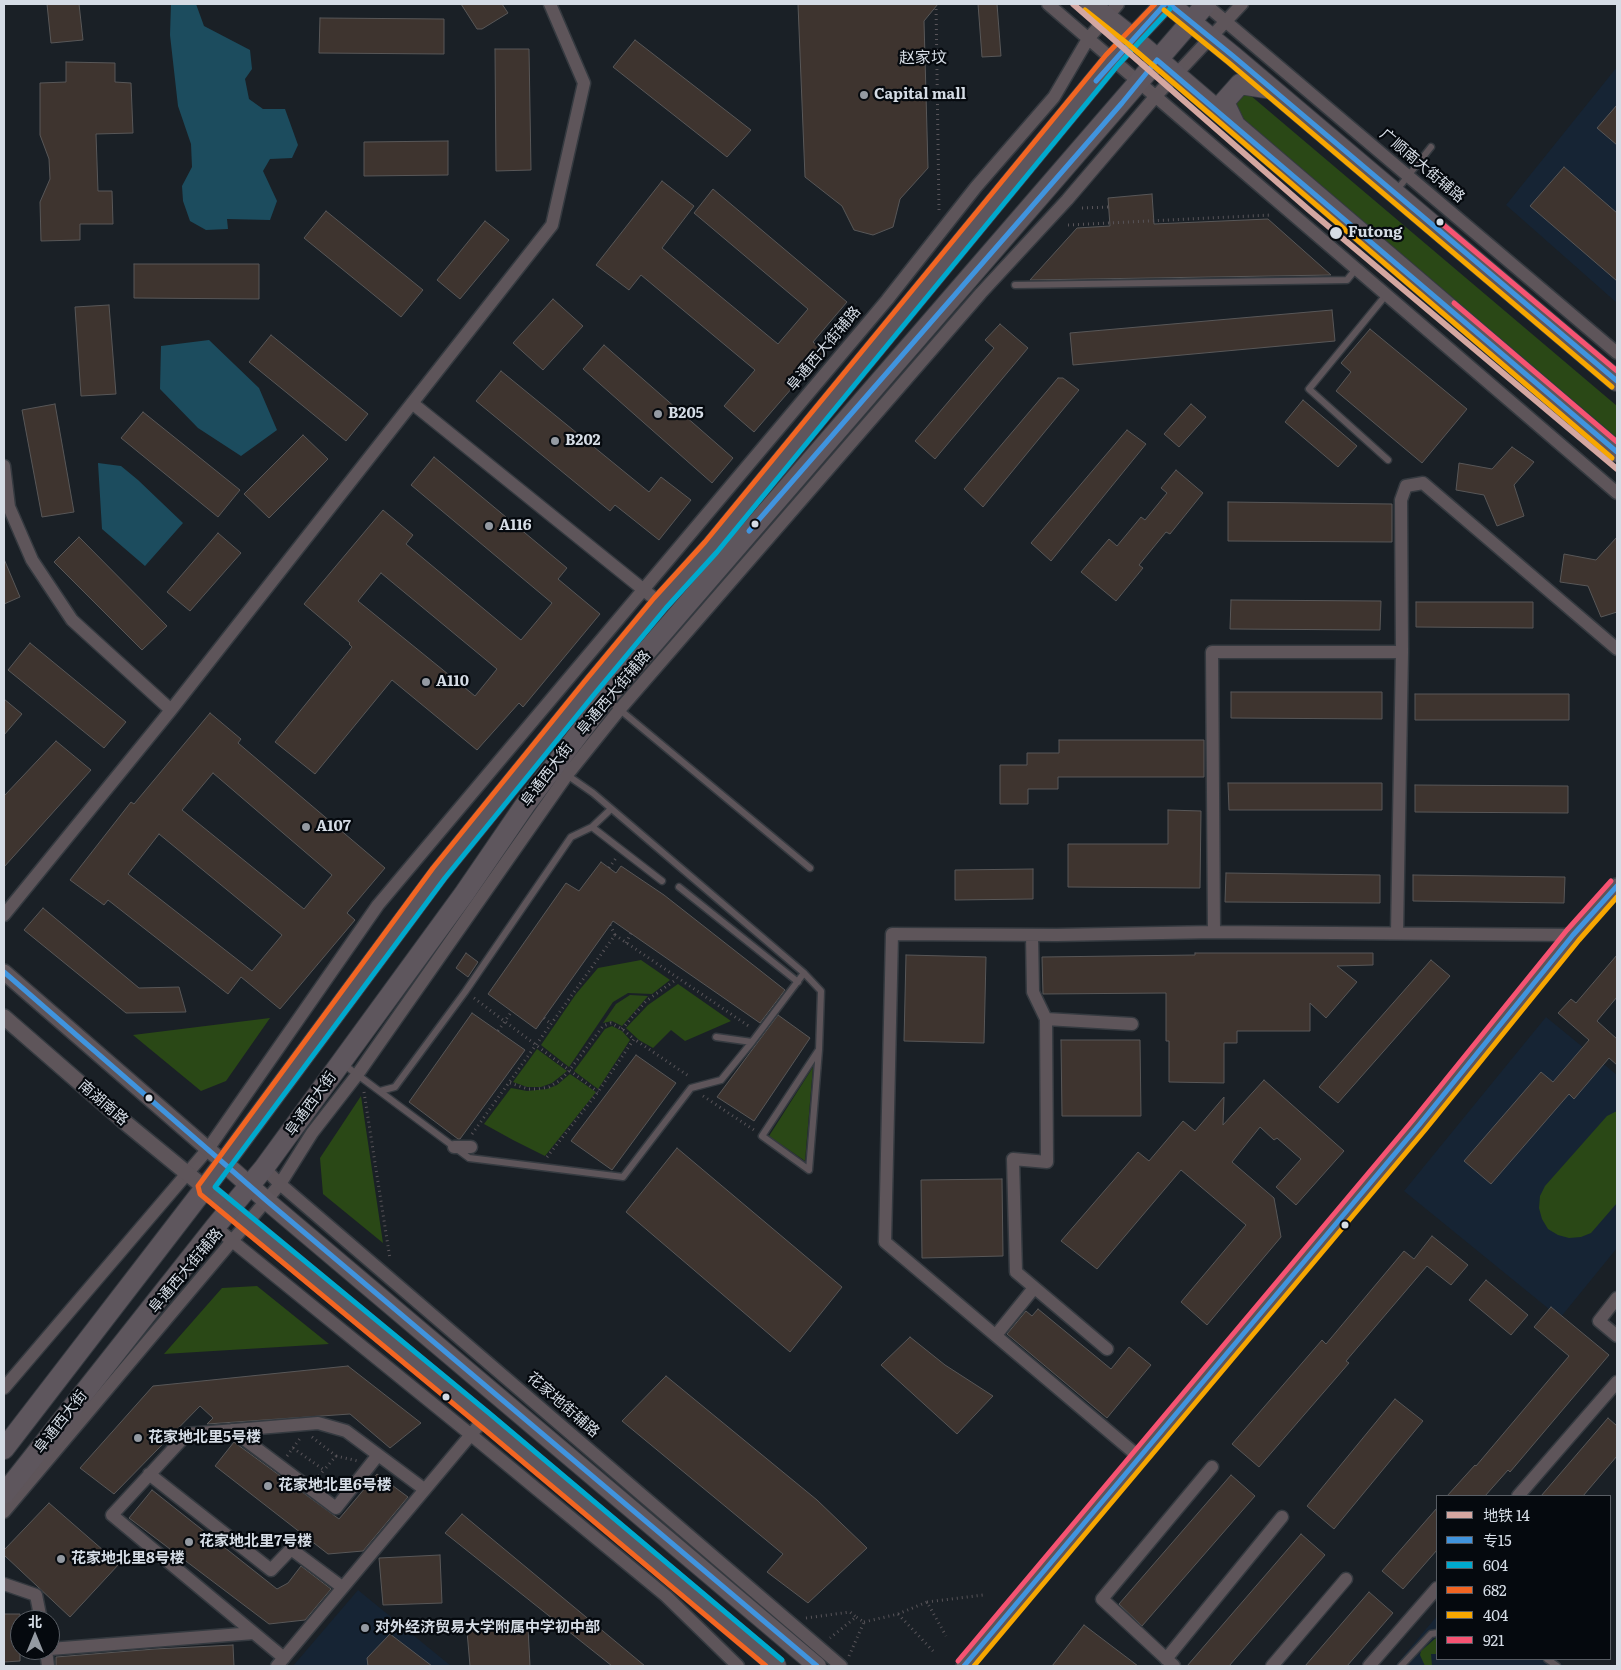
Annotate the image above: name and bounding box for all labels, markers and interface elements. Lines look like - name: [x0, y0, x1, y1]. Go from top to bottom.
- district label: 赵家坟: [899, 48, 947, 68]
- place label: Capital mall: [874, 86, 966, 104]
- marker: Capital mall: [858, 89, 870, 101]
- street label: 广顺南大街辅路: [1376, 125, 1468, 207]
- unlabelled marker: [1435, 217, 1445, 227]
- place label: Futong: [1348, 224, 1402, 242]
- marker: Futong: [1328, 225, 1344, 241]
- street label: 阜通西大街辅路: [783, 303, 865, 395]
- place label: B205: [668, 405, 704, 423]
- marker: B205: [652, 408, 664, 420]
- place label: B202: [565, 432, 600, 450]
- marker: B202: [549, 435, 561, 447]
- place label: A116: [499, 517, 532, 535]
- unlabelled marker: [750, 519, 760, 529]
- marker: A116: [483, 520, 495, 532]
- street label: 阜通西大街辅路: [573, 647, 655, 739]
- place label: A110: [436, 673, 469, 691]
- marker: A110: [420, 676, 432, 688]
- street label: 阜通西大街: [517, 740, 577, 810]
- place label: A107: [316, 818, 351, 836]
- marker: A107: [300, 821, 312, 833]
- street label: 阜通西大街: [282, 1068, 340, 1140]
- street label: 南湖南路: [74, 1077, 132, 1129]
- unlabelled marker: [144, 1093, 154, 1103]
- unlabelled marker: [1340, 1220, 1350, 1230]
- street label: 阜通西大街辅路: [145, 1225, 227, 1317]
- street label: 花家地街辅路: [523, 1369, 603, 1441]
- street label: 阜通西大街: [31, 1387, 91, 1457]
- unlabelled marker: [441, 1392, 451, 1402]
- place label: 花家地北里5号楼: [148, 1429, 261, 1447]
- marker: 花家地北里5号楼: [132, 1432, 144, 1444]
- place label: 花家地北里6号楼: [278, 1477, 392, 1495]
- marker: 花家地北里6号楼: [262, 1480, 274, 1492]
- legend: [1436, 1495, 1611, 1660]
- text: 地铁 14: [1483, 1503, 1530, 1526]
- text: 专15: [1483, 1528, 1512, 1551]
- place label: 花家地北里7号楼: [199, 1533, 312, 1551]
- marker: 花家地北里7号楼: [183, 1536, 195, 1548]
- place label: 花家地北里8号楼: [71, 1550, 185, 1568]
- marker: 花家地北里8号楼: [55, 1553, 67, 1565]
- text: 604: [1483, 1553, 1508, 1576]
- text: 682: [1483, 1578, 1507, 1601]
- text: 404: [1483, 1603, 1508, 1626]
- north arrow: [10, 1610, 60, 1660]
- text: 北: [28, 1611, 42, 1631]
- place label: 对外经济贸易大学附属中学初中部: [375, 1619, 600, 1637]
- marker: 对外经济贸易大学附属中学初中部: [359, 1622, 371, 1634]
- text: 921: [1483, 1628, 1504, 1651]

